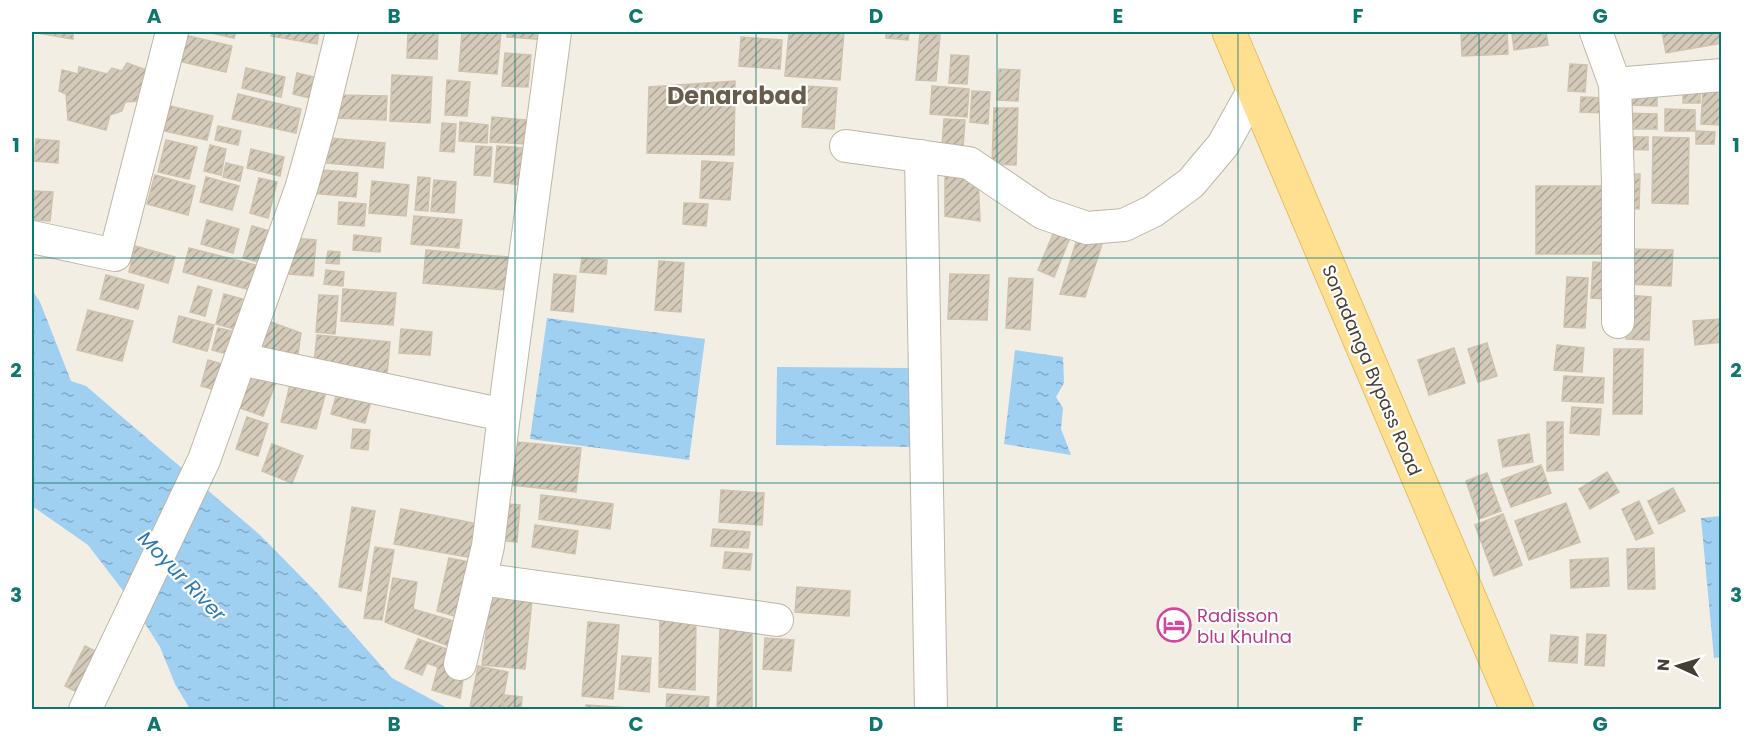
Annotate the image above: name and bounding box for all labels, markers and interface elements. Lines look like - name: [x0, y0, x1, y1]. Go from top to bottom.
- text: A: [147, 2, 162, 30]
- text: B: [387, 2, 401, 30]
- text: C: [628, 2, 644, 30]
- text: D: [869, 2, 883, 30]
- text: E: [1113, 2, 1123, 30]
- text: F: [1353, 2, 1364, 30]
- text: G: [1592, 2, 1608, 30]
- district label: Denarabad: [667, 79, 807, 112]
- text: 1: [12, 131, 20, 159]
- text: 1: [1732, 131, 1740, 159]
- street label: Sonadanga Bypass Road: [1316, 261, 1428, 479]
- text: 2: [10, 356, 22, 384]
- text: 2: [1730, 356, 1742, 384]
- water label: Moyur River: [132, 525, 233, 628]
- text: 3: [10, 581, 22, 609]
- text: 3: [1730, 581, 1742, 609]
- place label: Radisson blu Khulna: [1197, 603, 1292, 649]
- hotel icon: Radisson blu Khulna: [1156, 607, 1192, 643]
- north arrow: [1648, 636, 1708, 696]
- text: N: [1652, 658, 1675, 672]
- text: A: [147, 710, 162, 738]
- text: B: [387, 710, 401, 738]
- text: C: [628, 710, 644, 738]
- text: D: [869, 710, 883, 738]
- text: E: [1113, 710, 1123, 738]
- text: F: [1353, 710, 1364, 738]
- text: G: [1592, 710, 1608, 738]

